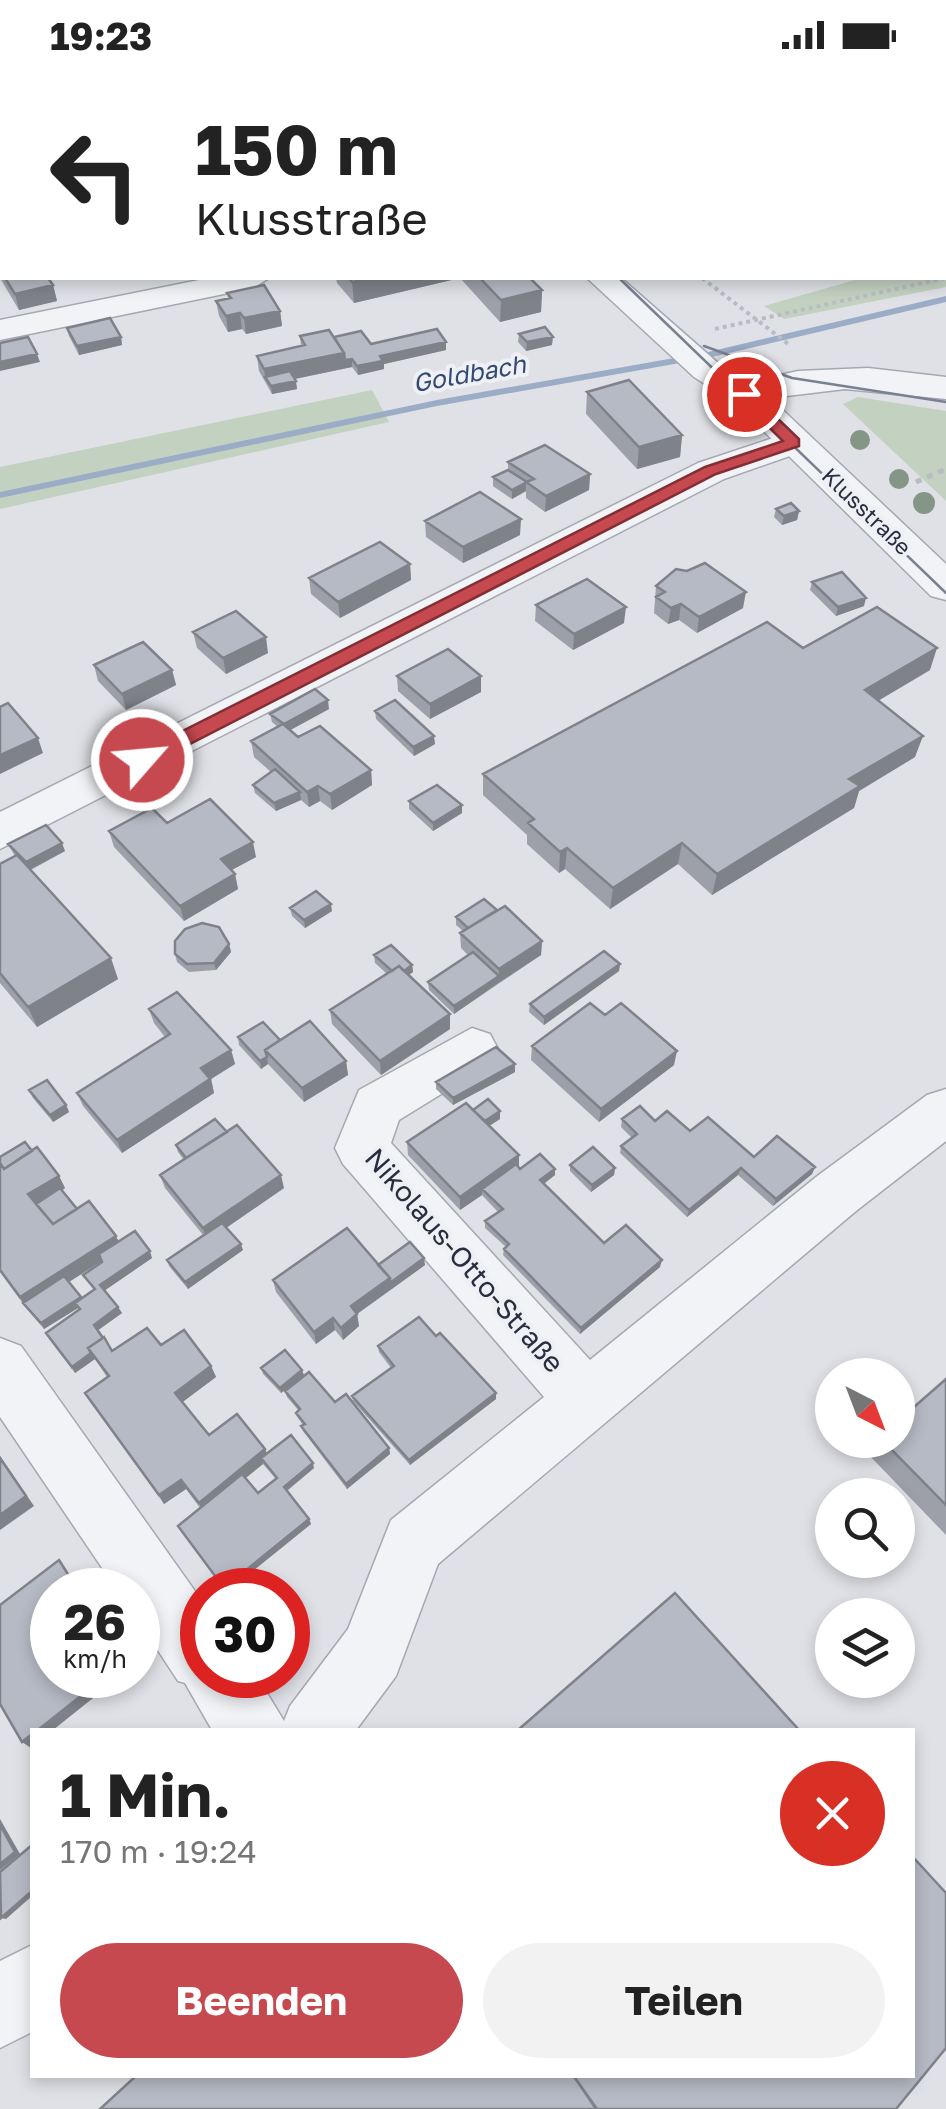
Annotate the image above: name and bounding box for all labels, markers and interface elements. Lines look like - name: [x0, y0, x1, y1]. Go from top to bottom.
- text: 19:23: [50, 13, 152, 58]
- text: 150 m: [195, 106, 398, 190]
- icon: left: [30, 110, 160, 240]
- text: Klusstraße: [195, 191, 428, 245]
- water label: Goldbach: [410, 348, 530, 398]
- pin: [702, 352, 787, 437]
- icon: arrive: [717, 367, 772, 422]
- street label: Klusstraße: [817, 462, 917, 560]
- position arrow: [90, 708, 194, 812]
- street label: Nikolaus-Otto-Straße: [359, 1141, 571, 1379]
- north arrow: [815, 1358, 915, 1458]
- map controls: [815, 1358, 915, 1698]
- button: search: [815, 1478, 915, 1578]
- speed limit sign: 30: [180, 1568, 310, 1698]
- text: 26: [64, 1591, 126, 1651]
- button: layers: [815, 1598, 915, 1698]
- text: km/h: [63, 1643, 127, 1674]
- text: 1 Min.: [60, 1758, 231, 1830]
- button: close: [780, 1761, 885, 1866]
- text: 170 m · 19:24: [60, 1832, 257, 1870]
- button: Beenden: [60, 1943, 463, 2058]
- button: Teilen: [483, 1943, 885, 2058]

